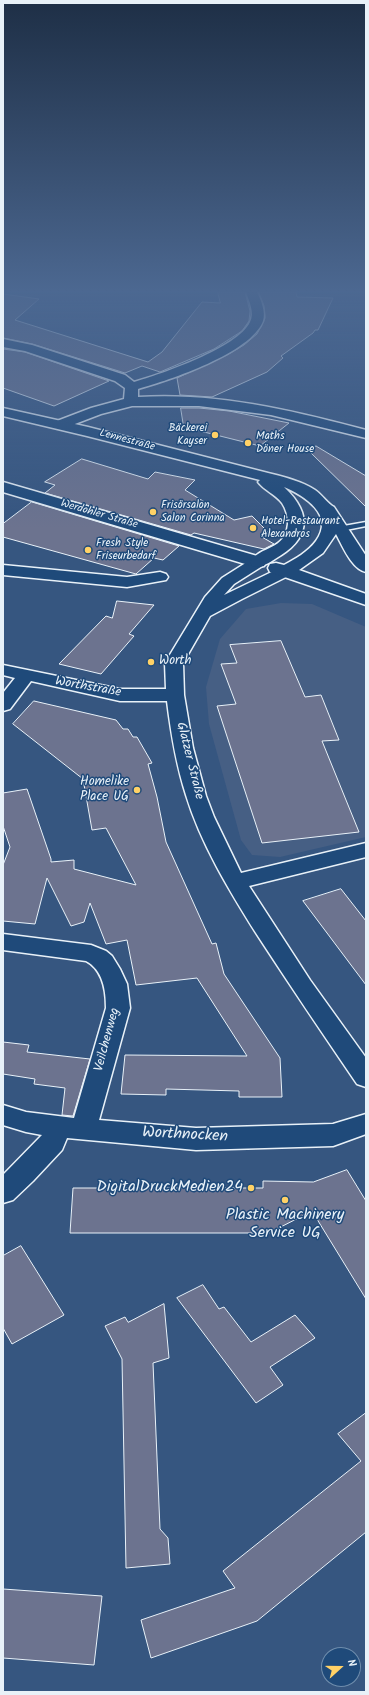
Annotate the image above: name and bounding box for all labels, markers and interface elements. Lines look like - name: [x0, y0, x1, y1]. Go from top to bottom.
- place label: Bäckerei Kayser: [169, 422, 207, 448]
- street label: Lennestraße: [98, 427, 156, 455]
- marker: Bäckerei Kayser: [210, 430, 220, 440]
- place label: Maths Döner House: [256, 430, 314, 456]
- marker: Maths Döner House: [243, 438, 253, 448]
- street label: Werdohler Straße: [59, 498, 139, 532]
- place label: Frisörsalon Salon Corinna: [161, 499, 225, 525]
- marker: Frisörsalon Salon Corinna: [148, 507, 158, 517]
- place label: Hotel-Restaurant Alexandros: [261, 515, 340, 541]
- marker: Hotel-Restaurant Alexandros: [248, 523, 258, 533]
- place label: Fresh Style Friseurbedarf: [96, 537, 156, 563]
- marker: Fresh Style Friseurbedarf: [83, 545, 93, 555]
- place label: Worth: [159, 654, 191, 670]
- marker: Worth: [146, 657, 156, 667]
- street label: Worthstraße: [54, 675, 122, 701]
- street label: Glatzer Straße: [172, 721, 206, 801]
- place label: Homelike Place UG: [80, 775, 129, 806]
- marker: Homelike Place UG: [132, 785, 142, 795]
- street label: Veilchenweg: [92, 1006, 124, 1074]
- street label: Worthnocken: [142, 1124, 228, 1148]
- place label: DigitalDruckMedien24: [96, 1178, 243, 1198]
- marker: DigitalDruckMedien24: [246, 1183, 256, 1193]
- marker: Plastic Machinery Service UG: [280, 1195, 290, 1205]
- place label: Plastic Machinery Service UG: [226, 1206, 344, 1244]
- north arrow: [321, 1647, 361, 1687]
- text: N: [342, 1657, 361, 1670]

